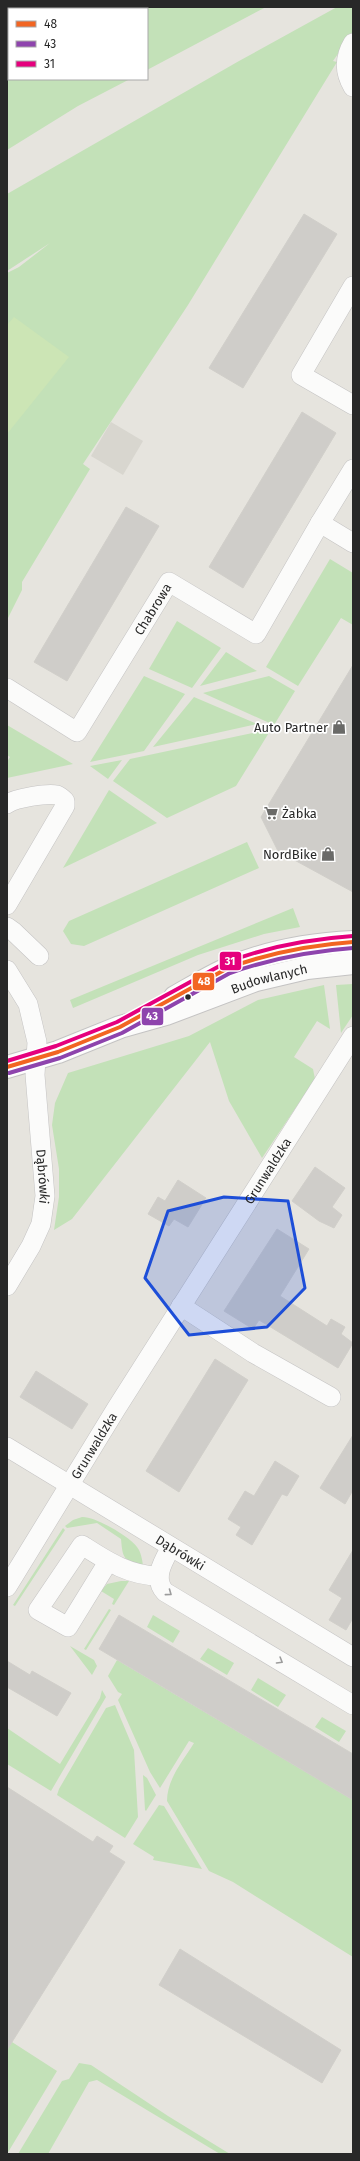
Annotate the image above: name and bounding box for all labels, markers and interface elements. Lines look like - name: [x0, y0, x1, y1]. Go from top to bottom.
- legend: [8, 8, 148, 80]
- text: 48: [44, 17, 57, 31]
- text: 43: [44, 37, 56, 51]
- text: 31: [44, 57, 55, 71]
- street label: Chabrowa: [131, 580, 174, 638]
- shop icon: Auto Partner: [331, 719, 347, 735]
- place label: Auto Partner: [254, 720, 328, 735]
- supermarket icon: Żabka: [263, 805, 279, 821]
- place label: Żabka: [282, 806, 317, 821]
- shop icon: NordBike: [320, 846, 336, 862]
- place label: NordBike: [263, 847, 317, 862]
- line badge: 31: [219, 951, 242, 971]
- text: 31: [224, 955, 235, 968]
- street label: Budowlanych: [229, 961, 309, 996]
- line badge: 48: [192, 972, 215, 991]
- text: 48: [198, 975, 211, 988]
- unlabelled marker: [183, 992, 193, 1002]
- line badge: 43: [141, 1007, 164, 1026]
- text: 43: [146, 1010, 158, 1023]
- street label: Grunwaldzka: [241, 1135, 294, 1207]
- street label: Dąbrówki: [34, 1149, 53, 1205]
- street label: Grunwaldzka: [68, 1409, 120, 1481]
- street label: Dąbrówki: [153, 1532, 208, 1573]
- one-way arrow: [164, 1588, 171, 1595]
- one-way arrow: [276, 1656, 283, 1663]

